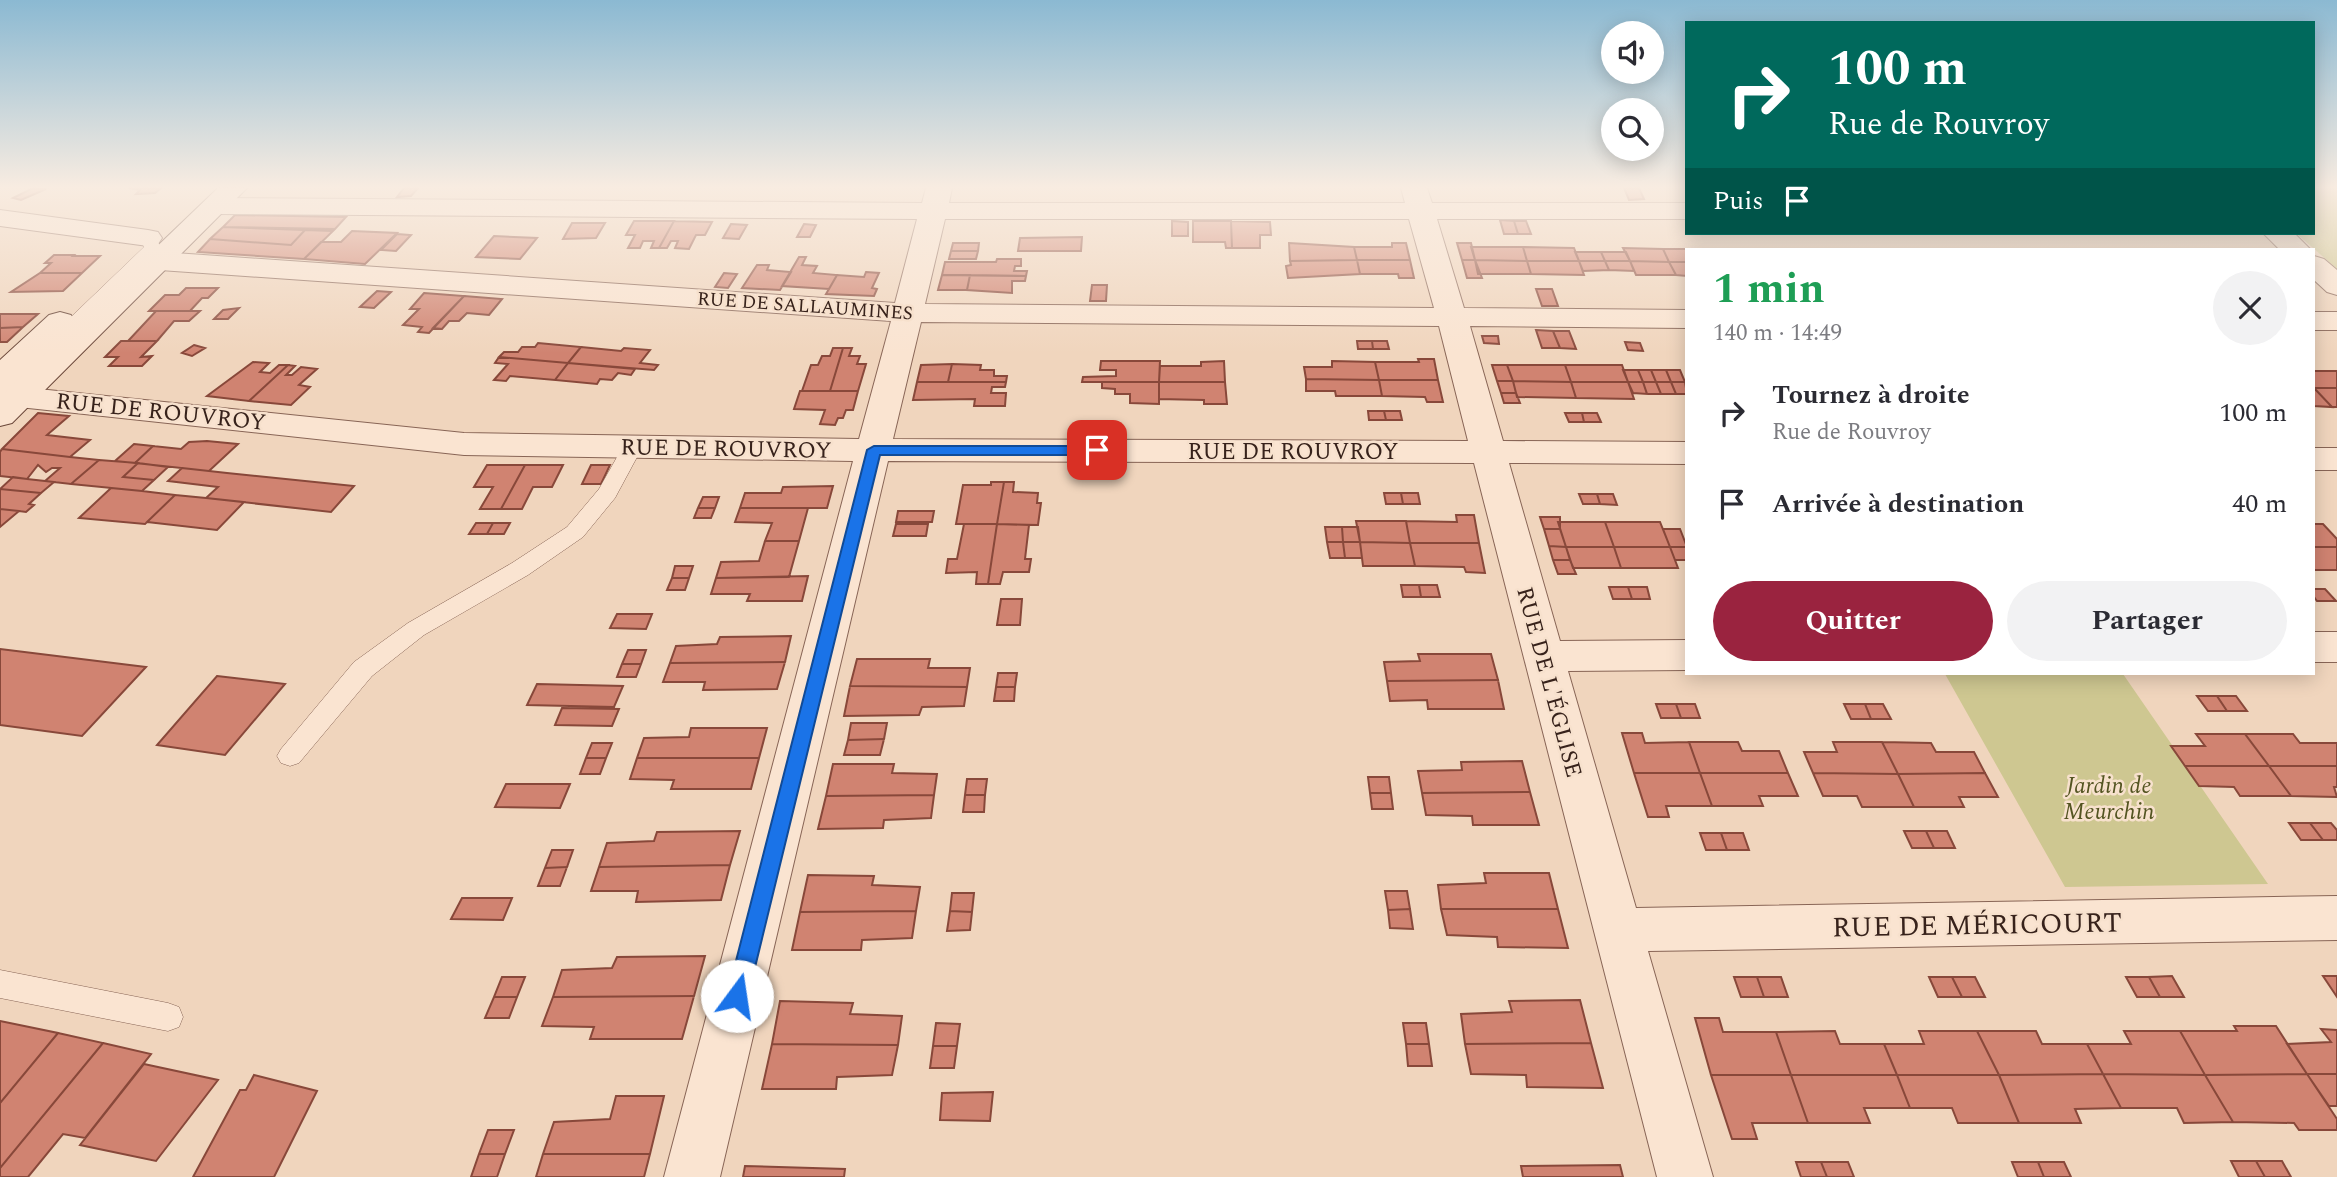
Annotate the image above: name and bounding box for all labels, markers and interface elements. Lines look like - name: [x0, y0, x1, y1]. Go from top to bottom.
- map controls: [1601, 21, 1664, 161]
- button: sound: [1601, 21, 1664, 84]
- text: 100 m: [1828, 32, 1967, 107]
- icon: right: [1713, 49, 1804, 140]
- button: search: [1601, 98, 1664, 161]
- text: Rue de Rouvroy: [1828, 100, 2049, 149]
- text: Puis: [1713, 181, 1764, 221]
- icon: arrive: [1778, 182, 1816, 220]
- text: 1 min: [1713, 258, 1825, 321]
- button: close: [2213, 271, 2287, 345]
- street label: RUE DE SALLAUMINES: [696, 284, 914, 328]
- text: 140 m · 14:49: [1713, 316, 1842, 351]
- text: Tournez à droite: [1772, 375, 1970, 415]
- street label: RUE DE ROUVROY: [54, 384, 268, 441]
- text: 100 m: [2219, 393, 2287, 433]
- icon: right: [1713, 394, 1751, 432]
- text: Rue de Rouvroy: [1772, 415, 1931, 450]
- pin: [1067, 420, 1127, 480]
- street label: RUE DE ROUVROY: [620, 430, 832, 469]
- icon: arrive: [1078, 431, 1116, 469]
- street label: RUE DE ROUVROY: [1187, 435, 1399, 470]
- text: Arrivée à destination: [1772, 484, 2024, 524]
- text: 40 m: [2232, 484, 2287, 524]
- icon: arrive: [1713, 485, 1751, 523]
- button: Quitter: [1713, 581, 1993, 661]
- button: Partager: [2007, 581, 2287, 661]
- street label: RUE DE L'ÉGLISE: [1506, 583, 1591, 782]
- park label: Jardin de Meurchin: [2064, 769, 2154, 830]
- street label: RUE DE MÉRICOURT: [1832, 901, 2122, 950]
- position arrow: [700, 959, 774, 1033]

